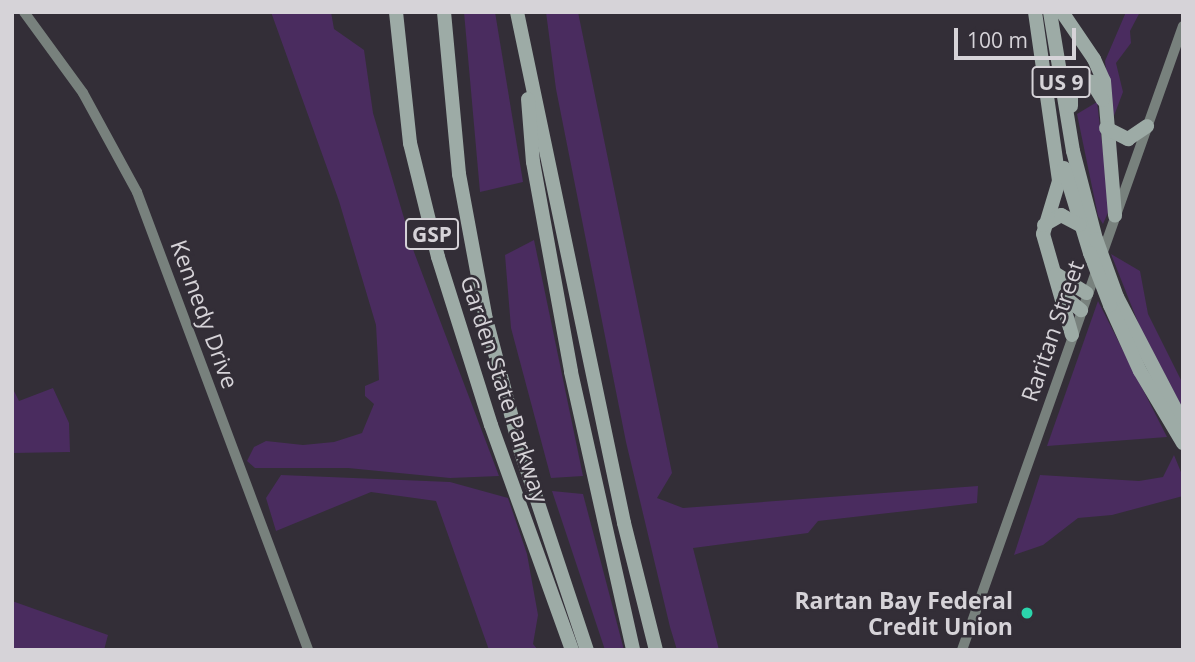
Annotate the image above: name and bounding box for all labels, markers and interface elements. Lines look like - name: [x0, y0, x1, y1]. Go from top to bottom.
- scale bar: [957, 14, 1080, 58]
- text: 100 m: [967, 26, 1028, 54]
- road number: US 9: [1031, 64, 1091, 100]
- road number: GSP: [404, 216, 460, 252]
- street label: Kennedy Drive: [165, 236, 245, 392]
- street label: Raritan Street: [1015, 257, 1089, 405]
- street label: Garden State Parkway: [455, 272, 555, 506]
- place label: Rartan Bay Federal Credit Union: [794, 586, 1013, 640]
- marker: Rartan Bay Federal Credit Union: [1019, 605, 1035, 621]

